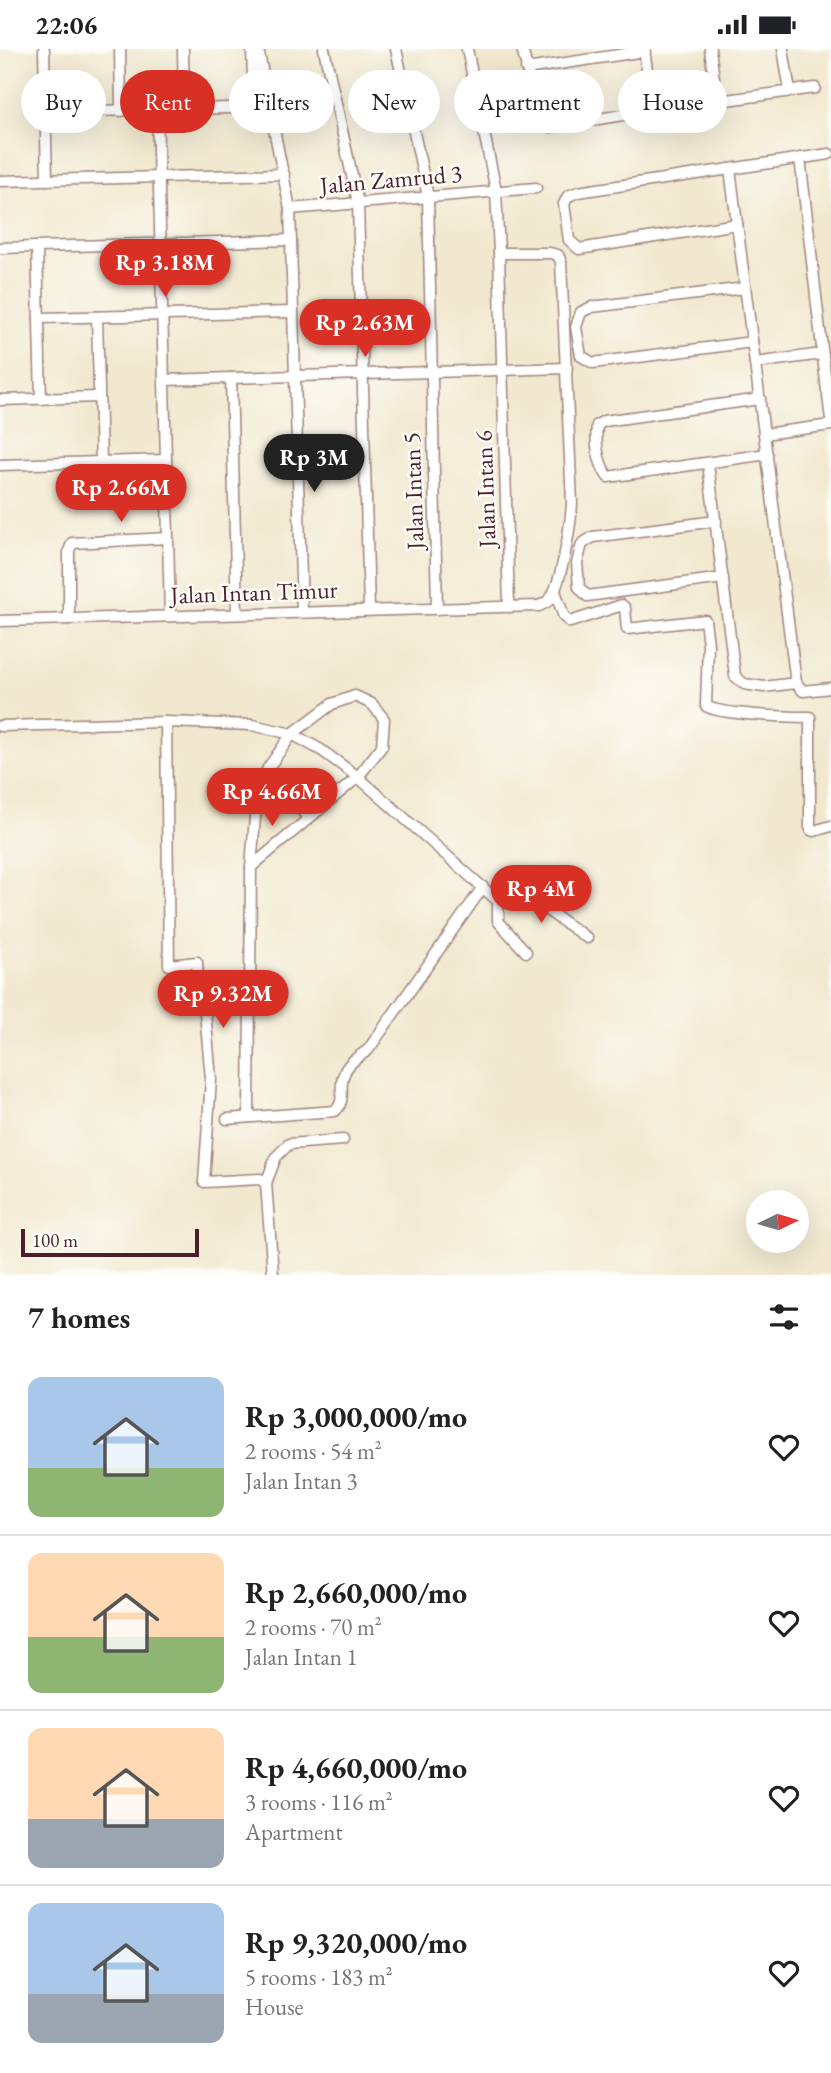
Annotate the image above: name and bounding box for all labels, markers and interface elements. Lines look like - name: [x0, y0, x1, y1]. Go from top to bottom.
- text: 22:06: [35, 8, 97, 42]
- chip: Buy: [21, 70, 106, 133]
- chip: Rent: [120, 70, 215, 133]
- chip: Filters: [229, 70, 334, 133]
- chip: New: [348, 70, 440, 133]
- chip: Apartment: [454, 70, 604, 133]
- chip: House: [618, 70, 727, 133]
- street label: Jalan Zamrud 3: [317, 157, 463, 201]
- pin: Rp 3.18M: [93, 239, 237, 299]
- text: Rp 3.18M: [116, 247, 214, 277]
- pin: Rp 2.63M: [293, 299, 437, 359]
- text: Rp 2.63M: [316, 307, 414, 337]
- street label: Jalan Intan 6: [467, 430, 503, 550]
- street label: Jalan Intan 5: [395, 432, 431, 552]
- pin: Rp 3M: [265, 435, 363, 494]
- text: Rp 3M: [280, 442, 348, 472]
- pin: Rp 2.66M: [49, 465, 193, 524]
- text: Rp 2.66M: [72, 472, 170, 502]
- street label: Jalan Intan Timur: [168, 574, 338, 610]
- pin: Rp 4.66M: [200, 769, 344, 828]
- text: Rp 4.66M: [223, 776, 321, 806]
- pin: Rp 4M: [492, 865, 590, 925]
- text: Rp 4M: [507, 873, 575, 903]
- pin: Rp 9.32M: [151, 971, 295, 1030]
- text: Rp 9.32M: [174, 978, 272, 1008]
- north arrow: [746, 1190, 808, 1253]
- map controls: [746, 1190, 809, 1253]
- scale bar: [21, 1226, 200, 1258]
- text: 100 m: [32, 1228, 78, 1253]
- text: 7 homes: [28, 1298, 130, 1337]
- icon: filters: [765, 1298, 803, 1336]
- text: Rp 3,000,000/mo: [245, 1397, 467, 1436]
- icon: home: [84, 1405, 168, 1489]
- icon: heart: [765, 1428, 803, 1466]
- text: 2 rooms · 54 m²: [245, 1436, 382, 1466]
- text: Jalan Intan 3: [245, 1466, 358, 1496]
- text: Rp 2,660,000/mo: [245, 1573, 467, 1612]
- icon: home: [84, 1581, 168, 1665]
- icon: heart: [765, 1604, 803, 1642]
- text: 2 rooms · 70 m²: [245, 1612, 382, 1642]
- text: Jalan Intan 1: [245, 1642, 358, 1672]
- text: Rp 4,660,000/mo: [245, 1748, 467, 1787]
- icon: home: [84, 1756, 168, 1840]
- icon: heart: [765, 1779, 803, 1817]
- text: 3 rooms · 116 m²: [245, 1787, 393, 1817]
- text: Apartment: [245, 1817, 343, 1847]
- text: Rp 9,320,000/mo: [245, 1923, 467, 1962]
- icon: home: [84, 1931, 168, 2015]
- icon: heart: [765, 1954, 803, 1992]
- text: 5 rooms · 183 m²: [245, 1962, 393, 1992]
- text: House: [245, 1992, 304, 2022]

